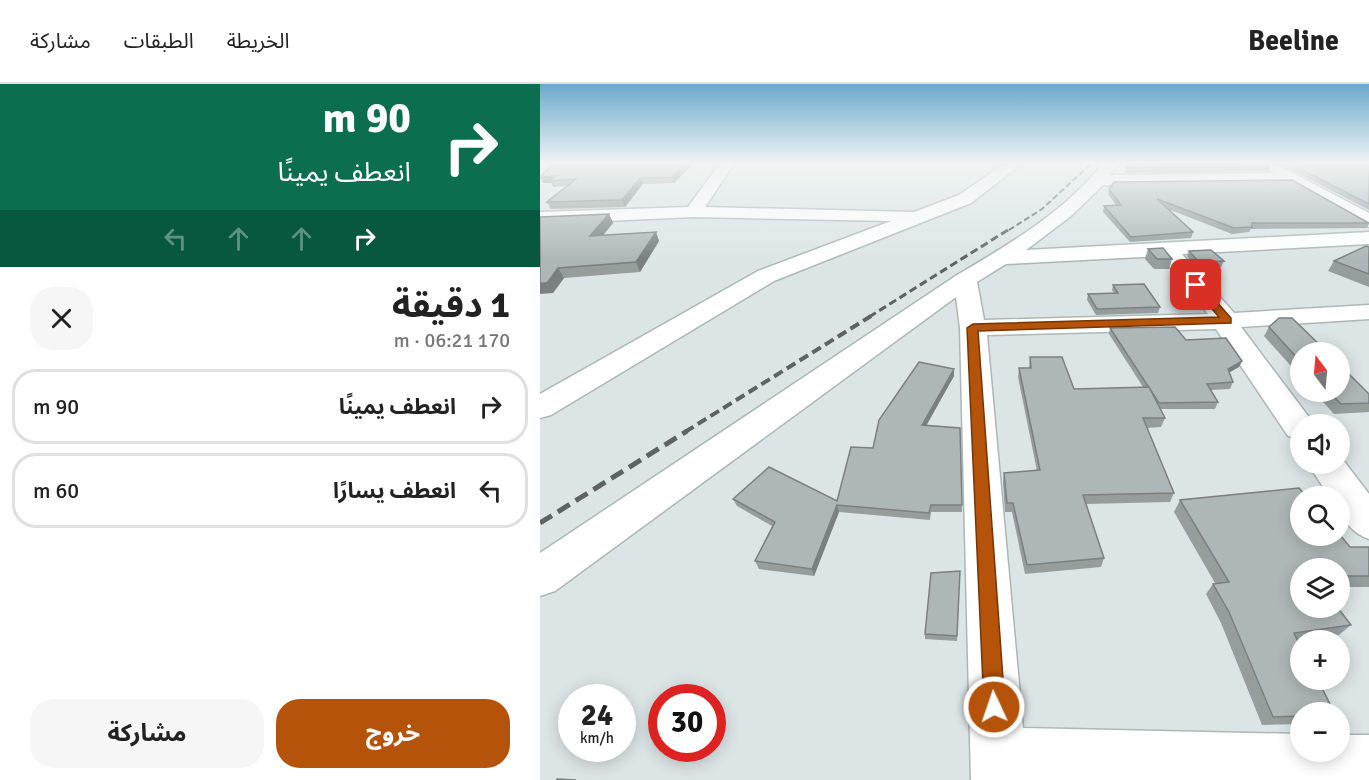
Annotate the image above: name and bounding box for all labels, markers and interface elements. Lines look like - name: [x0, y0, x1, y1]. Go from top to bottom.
- text: Beeline: [1248, 24, 1339, 58]
- text: مشاركة: [30, 28, 91, 54]
- text: الطبقات: [124, 28, 194, 54]
- text: الخريطة: [227, 28, 290, 54]
- text: 90 m: [322, 93, 411, 144]
- icon: right: [432, 108, 510, 186]
- text: انعطف يمينًا: [278, 156, 411, 189]
- icon: left: [159, 222, 192, 255]
- icon: ahead: [222, 222, 255, 255]
- icon: ahead: [285, 222, 318, 255]
- icon: right: [348, 222, 381, 255]
- pin: [1170, 259, 1221, 310]
- icon: arrive: [1179, 268, 1212, 301]
- text: 1 دقيقة: [392, 283, 510, 328]
- button: close: [30, 287, 93, 350]
- text: 170 m · 06:21: [394, 328, 510, 353]
- north arrow: [1290, 342, 1350, 402]
- map controls: [1290, 342, 1350, 762]
- icon: right: [474, 390, 507, 423]
- text: 90 m: [33, 393, 79, 420]
- text: انعطف يمينًا: [339, 393, 456, 420]
- button: sound: [1290, 414, 1350, 474]
- icon: left: [474, 474, 507, 507]
- text: 60 m: [33, 477, 79, 504]
- text: انعطف يسارًا: [333, 477, 456, 504]
- button: search: [1290, 486, 1350, 546]
- button: layers: [1290, 558, 1350, 618]
- button: +: [1290, 630, 1350, 690]
- position arrow: [962, 675, 1026, 739]
- speed limit sign: 30: [648, 684, 726, 762]
- text: 24: [581, 697, 613, 734]
- button: مشاركة: [30, 699, 264, 768]
- button: خروج: [276, 699, 510, 768]
- button: −: [1290, 702, 1350, 762]
- text: km/h: [580, 729, 614, 747]

